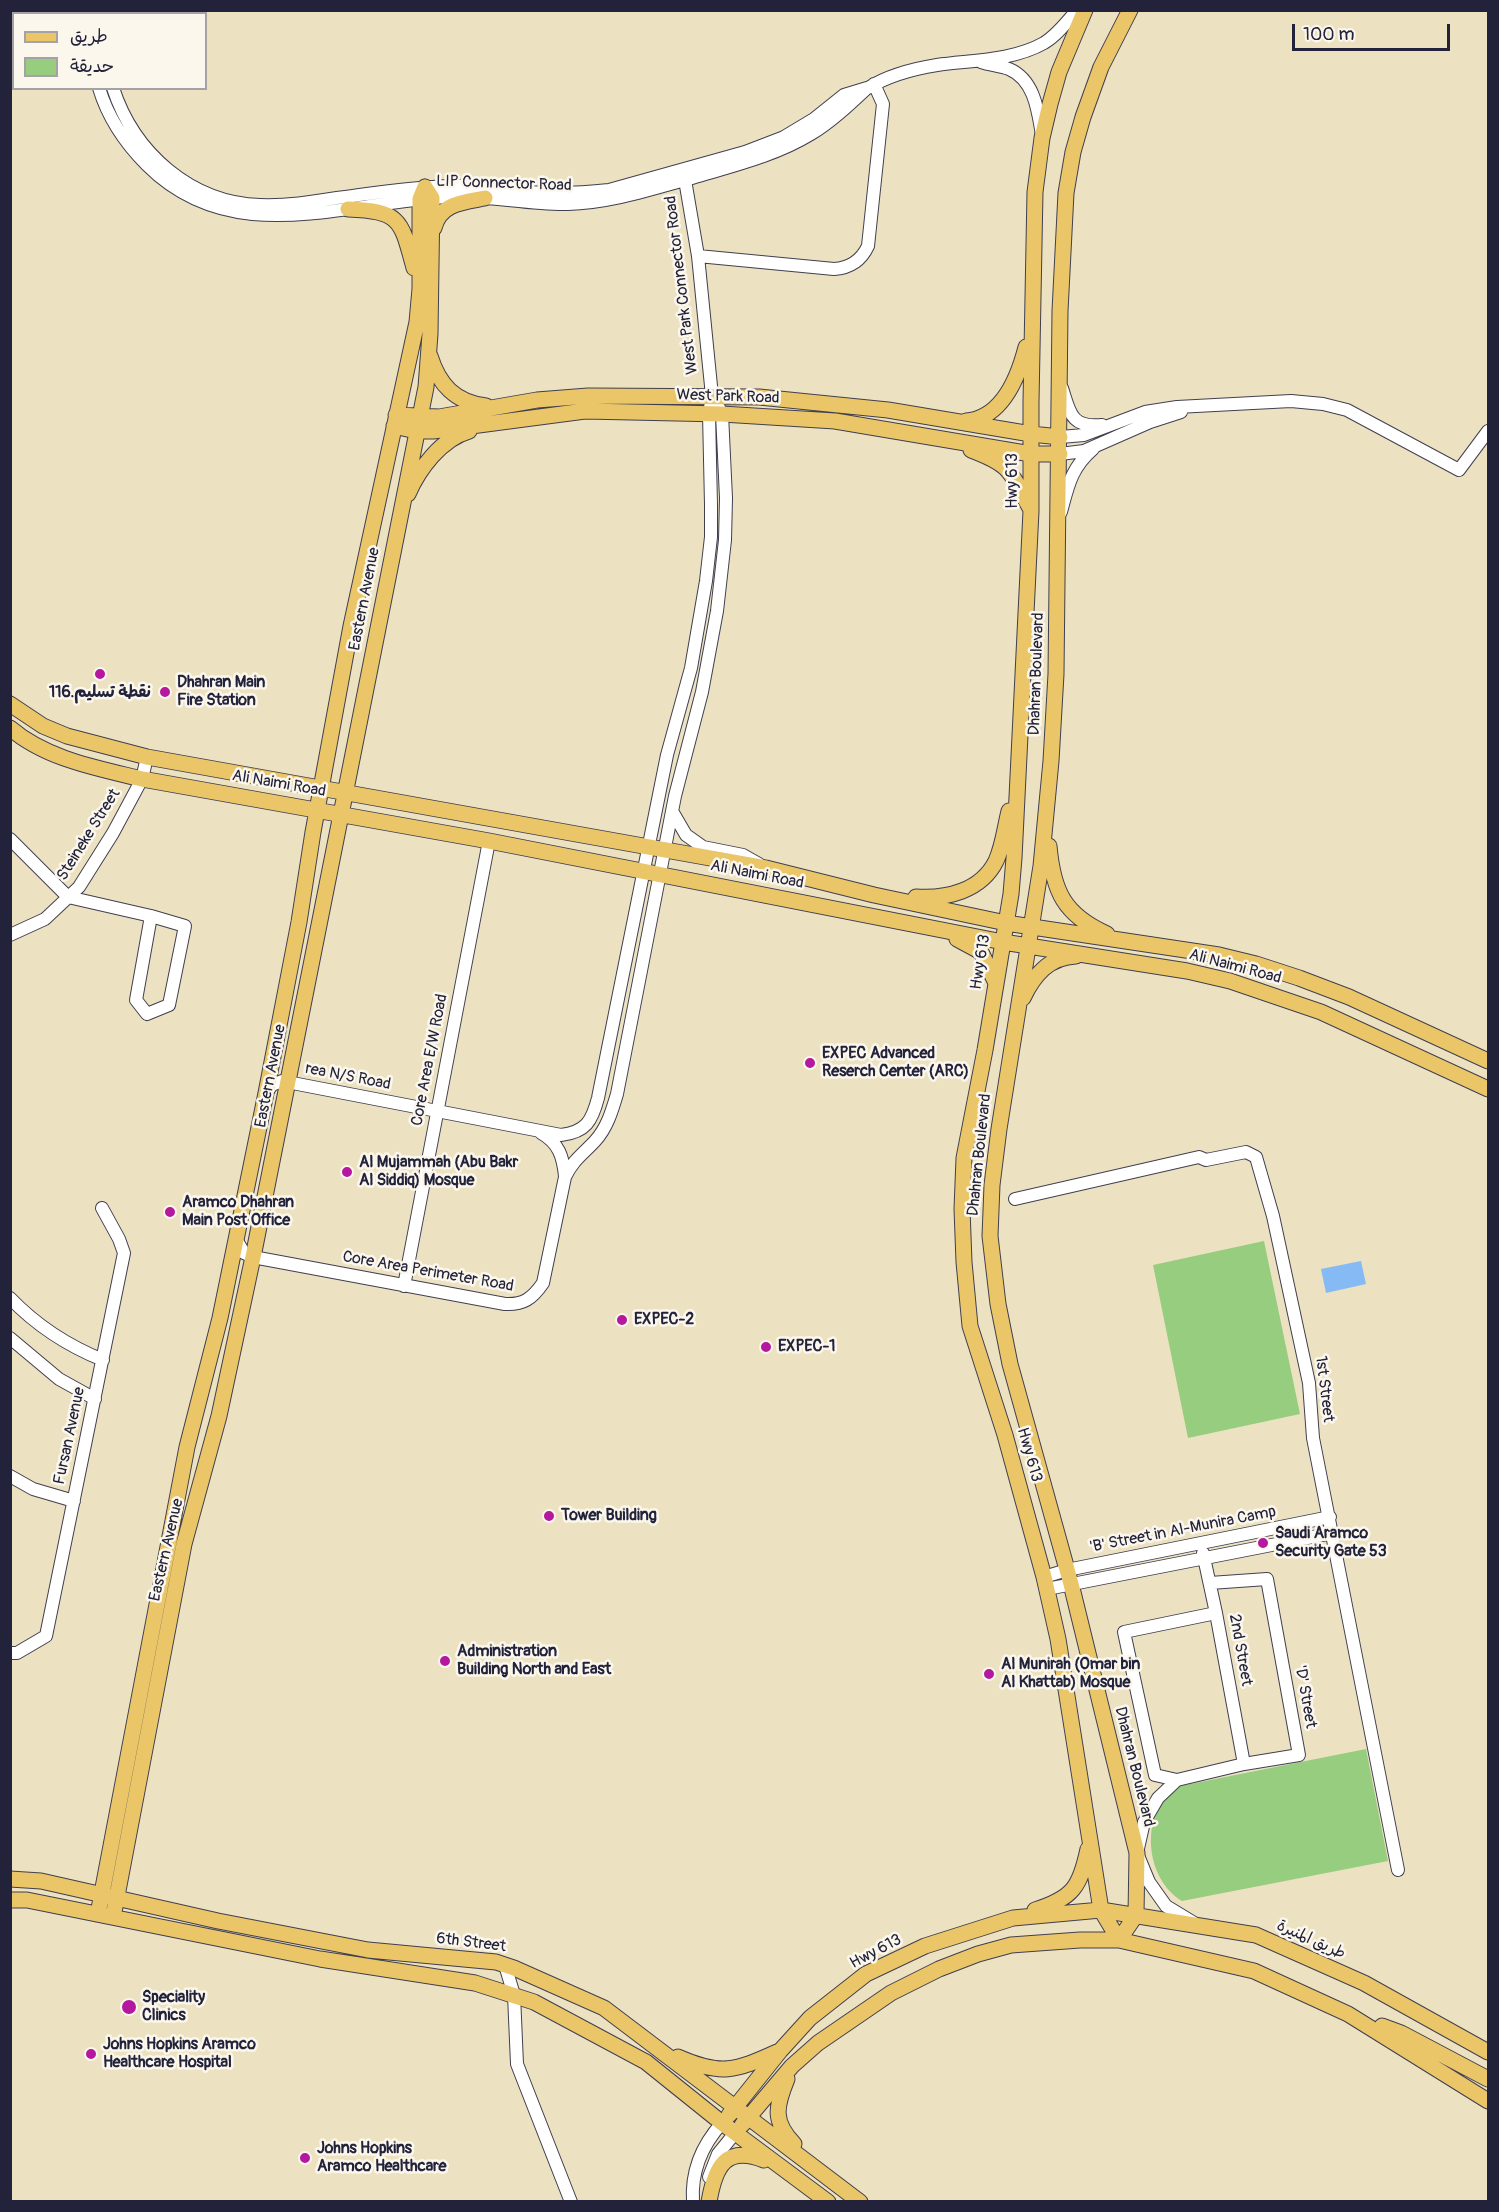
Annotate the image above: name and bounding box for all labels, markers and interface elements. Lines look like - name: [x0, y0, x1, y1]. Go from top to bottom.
- legend: [12, 12, 207, 90]
- scale bar: [1295, 12, 1452, 50]
- text: 100 m: [1303, 23, 1355, 46]
- text: طريق: [70, 25, 108, 48]
- text: حديقة: [70, 55, 114, 78]
- street label: LIP Connector Road: [436, 172, 572, 196]
- street label: West Park Connector Road: [662, 195, 702, 375]
- street label: West Park Road: [676, 386, 780, 408]
- street label: Hwy 613: [1003, 453, 1023, 509]
- street label: Eastern Avenue: [346, 546, 384, 652]
- street label: Dhahran Boulevard: [1025, 612, 1049, 736]
- marker: نقطة تسليم.116: [93, 667, 107, 681]
- place label: Dhahran Main Fire Station: [177, 673, 265, 711]
- place label: نقطة تسليم.116: [49, 683, 151, 703]
- marker: Dhahran Main Fire Station: [158, 685, 172, 699]
- street label: Ali Naimi Road: [231, 766, 327, 802]
- street label: Steineke Street: [53, 786, 125, 884]
- street label: Ali Naimi Road: [709, 857, 805, 893]
- street label: Hwy 613: [967, 933, 995, 991]
- street label: Ali Naimi Road: [1187, 945, 1283, 989]
- street label: Core Area E/W Road: [408, 992, 452, 1128]
- street label: Eastern Avenue: [252, 1023, 290, 1129]
- place label: EXPEC Advanced Reserch Center (ARC): [822, 1044, 969, 1082]
- marker: EXPEC Advanced Reserch Center (ARC): [803, 1056, 817, 1070]
- street label: rea N/S Road: [304, 1059, 392, 1095]
- street label: Dhahran Boulevard: [964, 1093, 996, 1217]
- place label: Al Mujammah (Abu Bakr Al Siddiq) Mosque: [359, 1153, 518, 1191]
- marker: Al Mujammah (Abu Bakr Al Siddiq) Mosque: [340, 1165, 354, 1179]
- place label: Aramco Dhahran Main Post Office: [182, 1193, 294, 1231]
- marker: Aramco Dhahran Main Post Office: [163, 1205, 177, 1219]
- street label: Core Area Perimeter Road: [341, 1247, 515, 1297]
- place label: EXPEC-2: [634, 1310, 694, 1330]
- marker: EXPEC-2: [615, 1313, 629, 1327]
- place label: EXPEC-1: [778, 1337, 835, 1357]
- marker: EXPEC-1: [759, 1340, 773, 1354]
- street label: 1st Street: [1310, 1355, 1338, 1423]
- street label: Fursan Avenue: [50, 1385, 90, 1487]
- street label: Hwy 613: [1012, 1426, 1046, 1484]
- street label: Eastern Avenue: [146, 1497, 188, 1603]
- street label: 'B' Street in Al-Munira Camp: [1088, 1503, 1278, 1557]
- place label: Tower Building: [561, 1506, 657, 1526]
- marker: Tower Building: [542, 1509, 556, 1523]
- place label: Saudi Aramco Security Gate 53: [1275, 1524, 1387, 1562]
- marker: Saudi Aramco Security Gate 53: [1256, 1536, 1270, 1550]
- street label: 2nd Street: [1224, 1613, 1256, 1687]
- place label: Administration Building North and East: [457, 1642, 611, 1680]
- marker: Administration Building North and East: [438, 1654, 452, 1668]
- place label: Al Munirah (Omar bin Al Khattab) Mosque: [1001, 1655, 1140, 1693]
- street label: 'D' Street: [1290, 1664, 1320, 1730]
- marker: Al Munirah (Omar bin Al Khattab) Mosque: [982, 1667, 996, 1681]
- street label: Dhahran Boulevard: [1110, 1705, 1158, 1829]
- street label: طريق المنيرة: [1274, 1916, 1348, 1964]
- street label: 6th Street: [435, 1929, 507, 1957]
- street label: Hwy 613: [847, 1930, 905, 1974]
- place label: Speciality Clinics: [142, 1988, 205, 2026]
- marker: Speciality Clinics: [120, 1998, 138, 2016]
- place label: Johns Hopkins Aramco Healthcare Hospital: [103, 2035, 256, 2073]
- marker: Johns Hopkins Aramco Healthcare Hospital: [84, 2047, 98, 2061]
- place label: Johns Hopkins Aramco Healthcare: [317, 2139, 446, 2177]
- marker: Johns Hopkins Aramco Healthcare: [298, 2151, 312, 2165]

